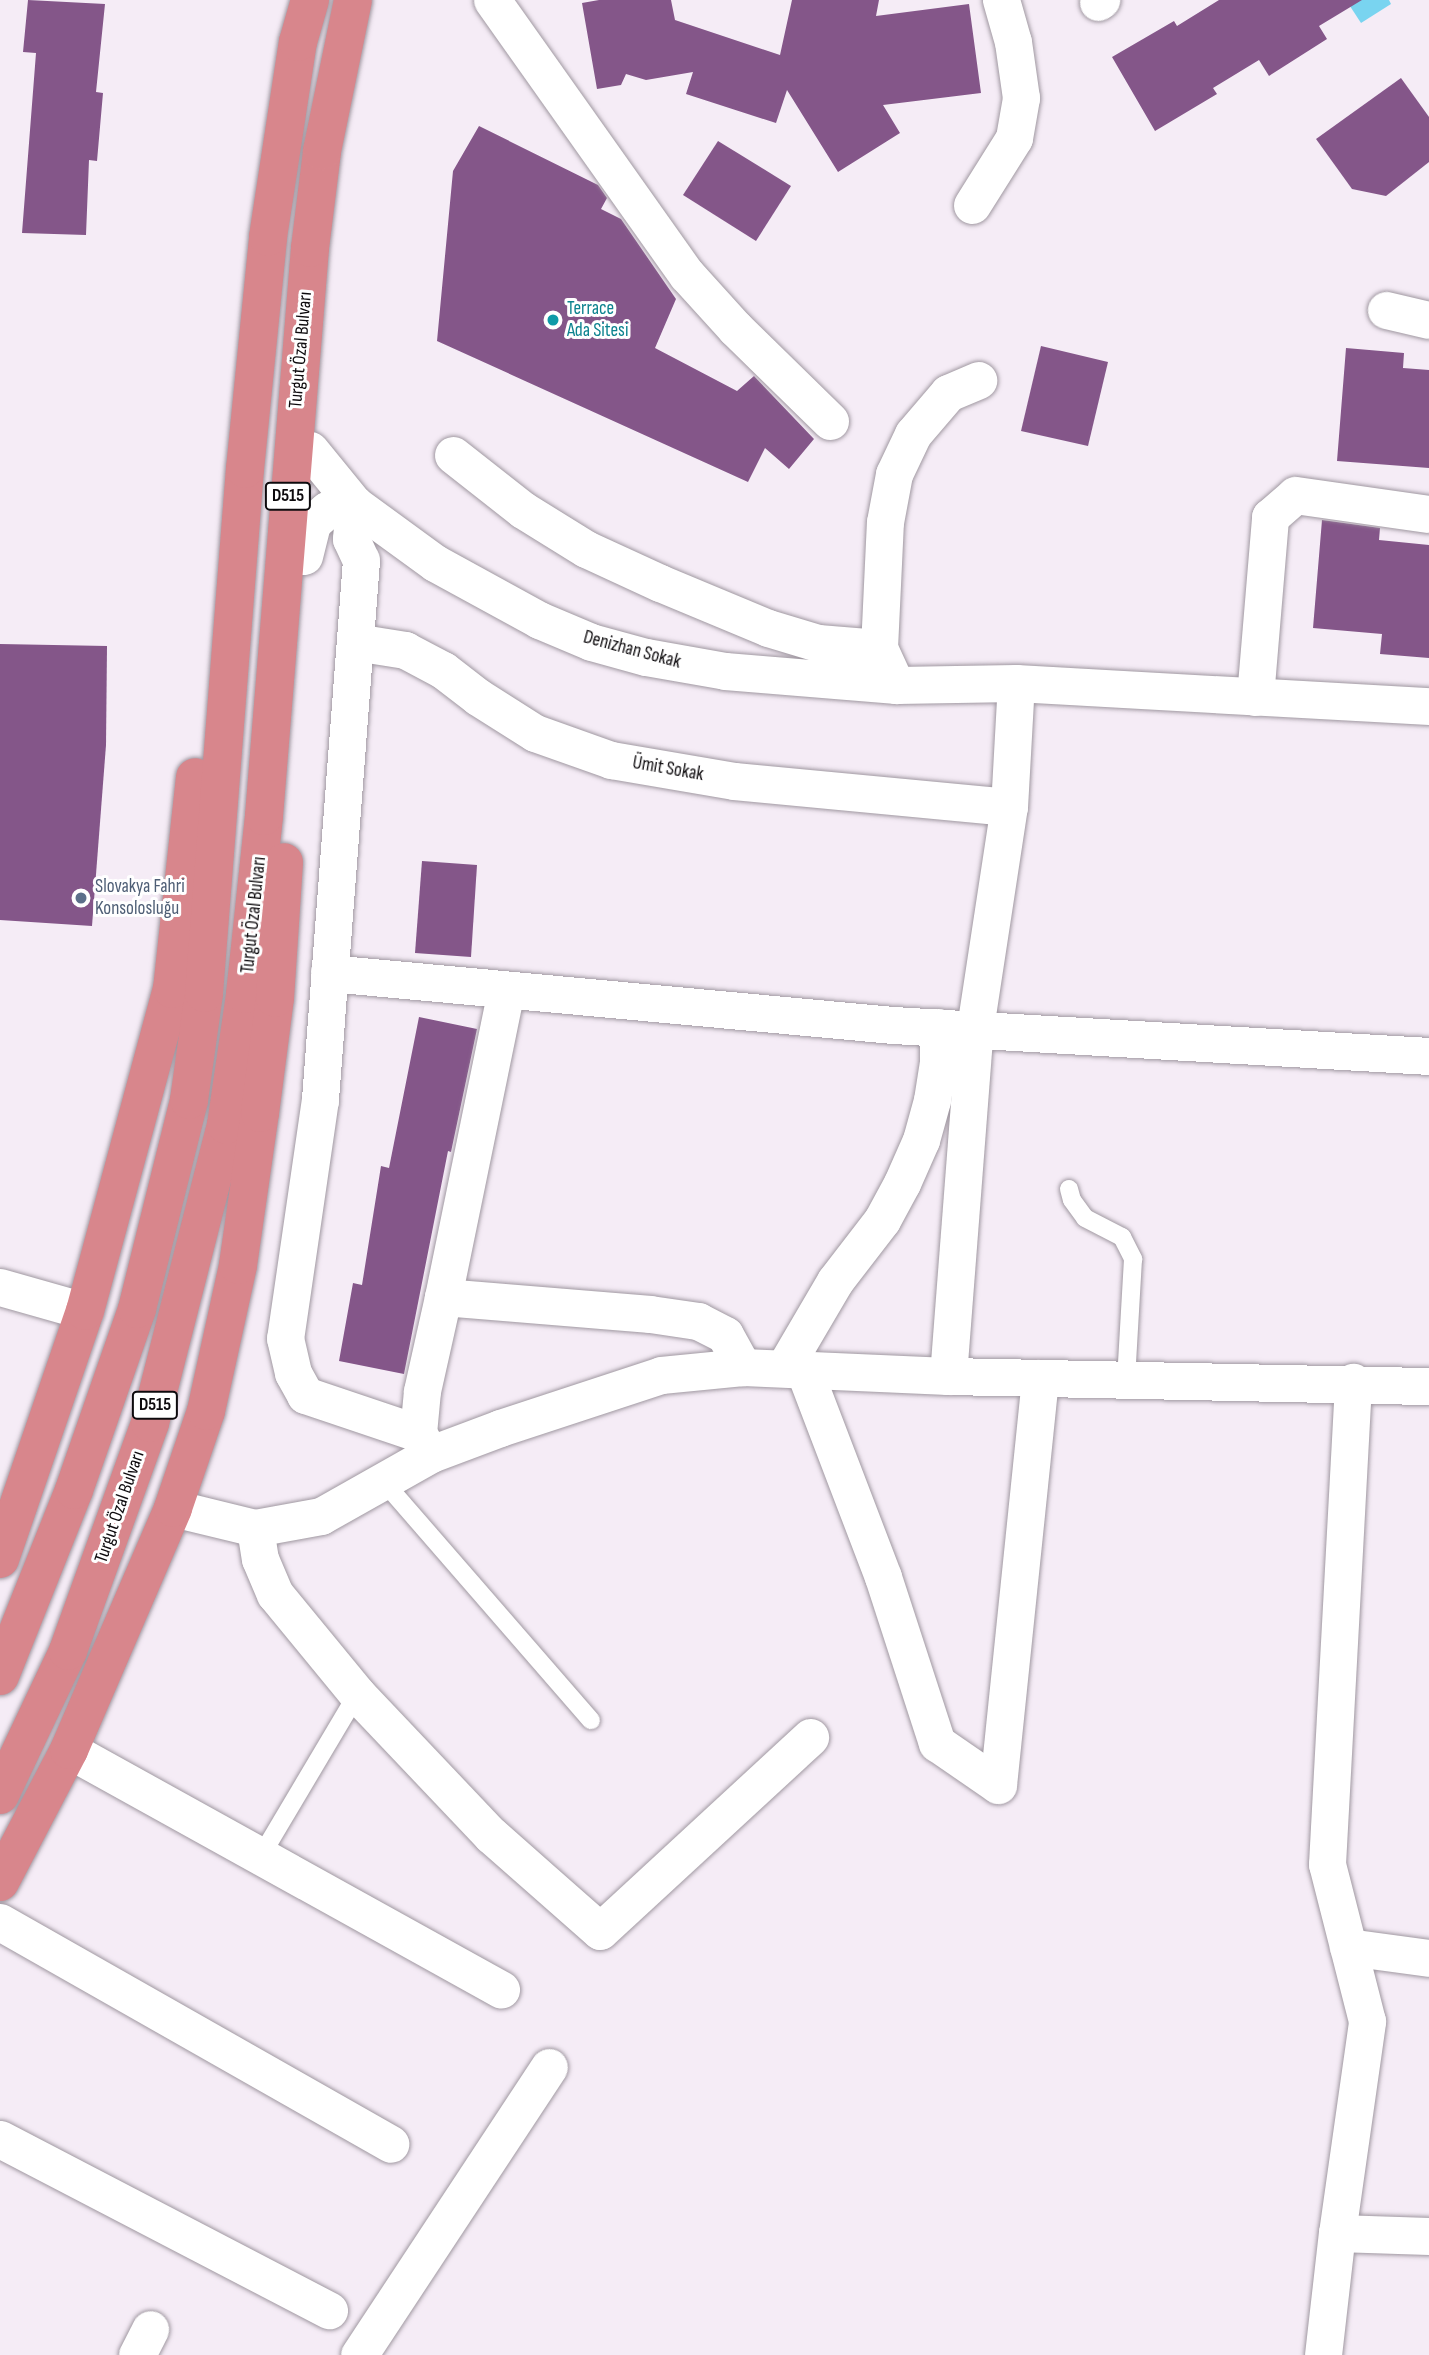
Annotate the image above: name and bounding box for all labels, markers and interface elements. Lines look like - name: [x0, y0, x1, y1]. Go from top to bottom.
- street label: Turgut Özal Bulvarı: [285, 291, 317, 409]
- place label: Terrace Ada Sitesi: [567, 298, 628, 342]
- marker: Terrace Ada Sitesi: [545, 312, 561, 328]
- road number: D515: [264, 482, 312, 510]
- street label: Denizhan Sokak: [581, 626, 683, 674]
- street label: Ümit Sokak: [631, 752, 705, 786]
- street label: Turgut Özal Bulvarı: [237, 856, 271, 974]
- place label: Slovakya Fahri Konsolosluğu: [95, 876, 185, 920]
- marker: Slovakya Fahri Konsolosluğu: [73, 890, 89, 906]
- road number: D515: [130, 1390, 180, 1420]
- street label: Turgut Özal Bulvarı: [90, 1448, 150, 1566]

